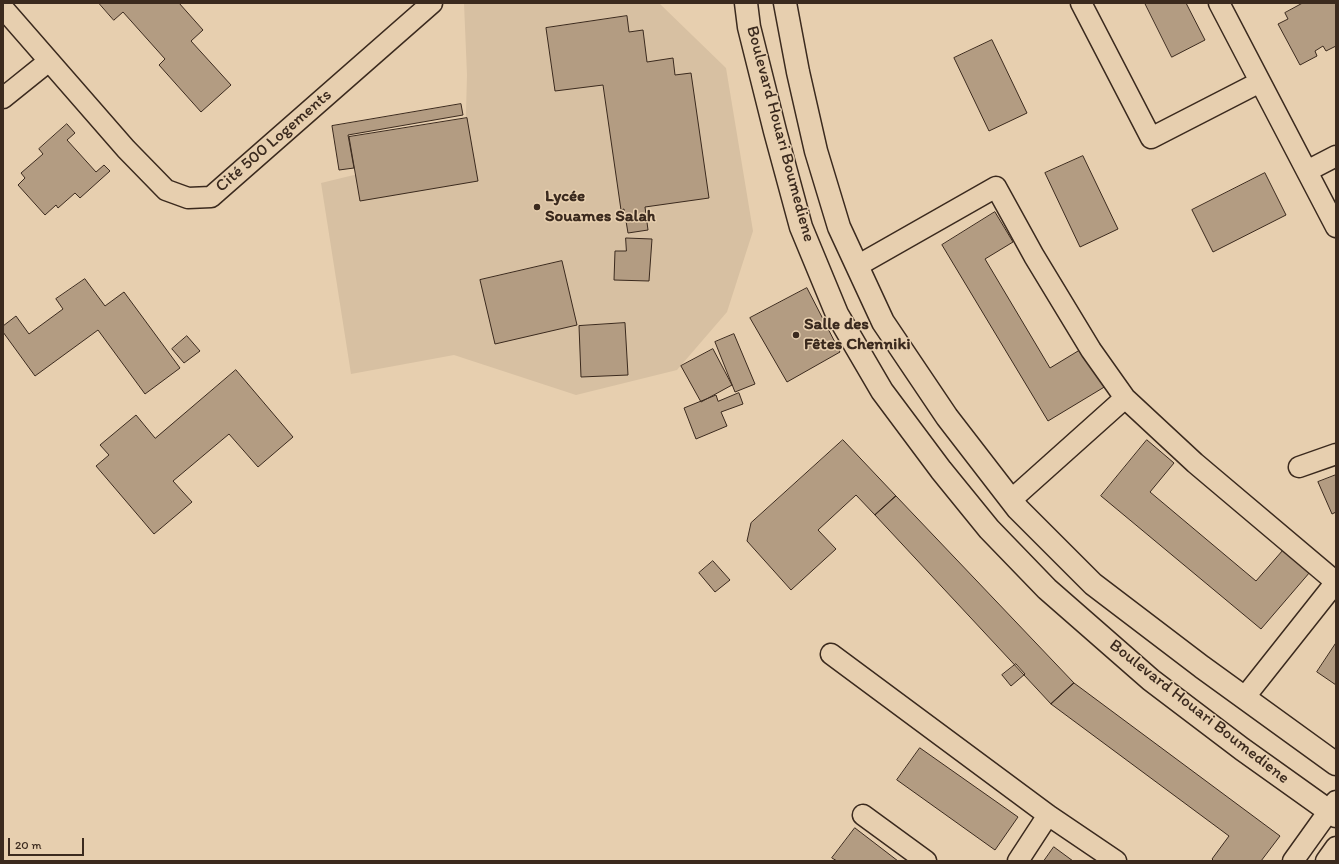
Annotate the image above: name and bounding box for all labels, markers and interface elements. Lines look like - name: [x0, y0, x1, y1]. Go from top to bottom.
- street label: Boulevard Houari Boumediene: [741, 24, 819, 244]
- street label: Cité 500 Logements: [212, 85, 336, 197]
- place label: Lycée Souames Salah: [545, 187, 655, 227]
- marker: Lycée Souames Salah: [532, 202, 542, 212]
- place label: Salle des Fêtes Chenniki: [804, 315, 911, 355]
- marker: Salle des Fêtes Chenniki: [791, 330, 801, 340]
- street label: Boulevard Houari Boumediene: [1105, 635, 1293, 789]
- scale bar: [10, 830, 86, 856]
- text: 20 m: [15, 838, 42, 852]

